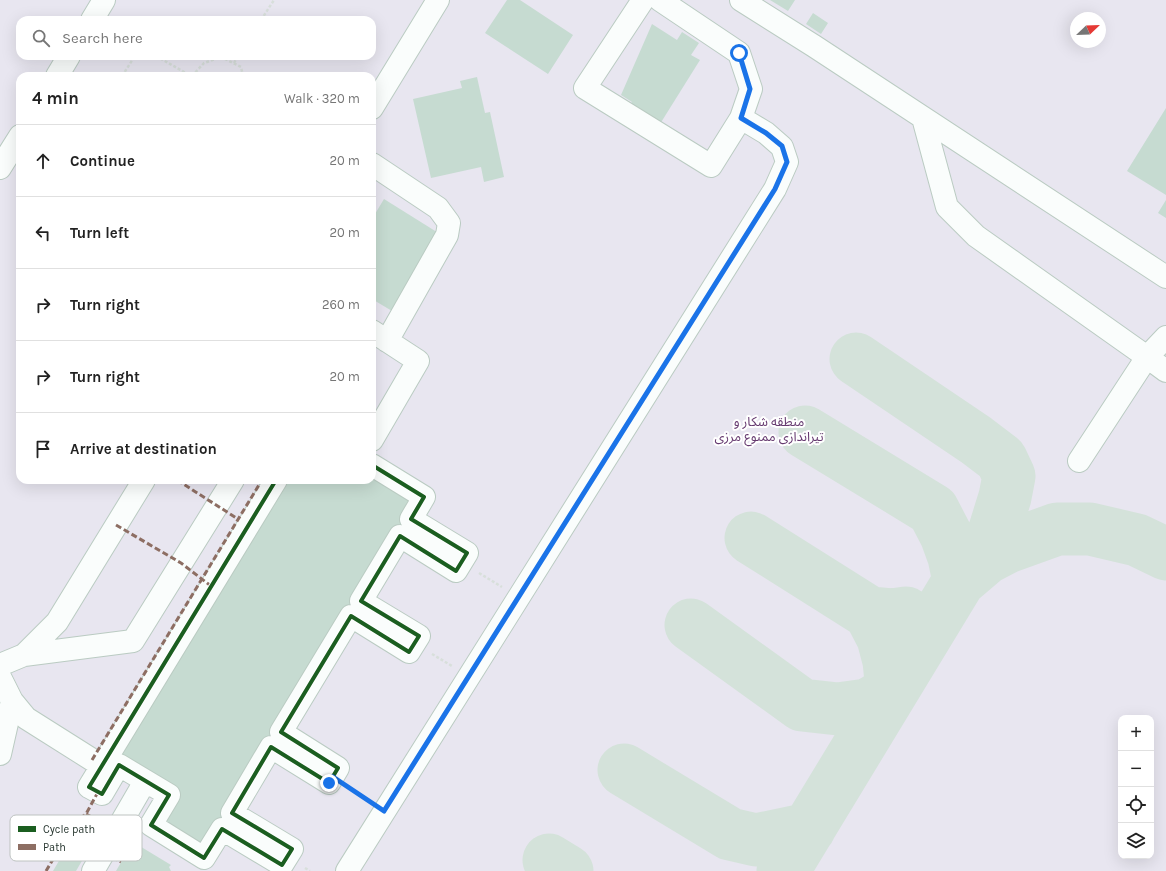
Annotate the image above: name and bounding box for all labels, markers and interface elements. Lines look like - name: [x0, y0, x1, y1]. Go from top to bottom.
- north arrow: [1070, 12, 1106, 48]
- search box: [16, 16, 376, 60]
- icon: search: [30, 27, 52, 49]
- text: Search here: [62, 29, 143, 47]
- route start: [730, 44, 748, 62]
- text: 4 min: [32, 88, 79, 108]
- text: Walk · 320 m: [284, 91, 360, 106]
- icon: ahead: [32, 150, 54, 172]
- text: Continue: [70, 152, 135, 170]
- text: 20 m: [330, 153, 360, 168]
- icon: left: [32, 222, 54, 244]
- text: Turn left: [70, 224, 129, 242]
- text: 20 m: [330, 225, 360, 240]
- icon: right: [32, 294, 54, 316]
- text: Turn right: [70, 296, 140, 314]
- text: 260 m: [322, 297, 360, 312]
- icon: right: [32, 366, 54, 388]
- text: Turn right: [70, 368, 140, 386]
- text: 20 m: [330, 369, 360, 384]
- park label: منطقه شکار و تیراندازی ممنوع مرزی: [714, 414, 824, 447]
- icon: arrive: [32, 438, 54, 460]
- text: Arrive at destination: [70, 440, 217, 458]
- map controls: [1118, 715, 1154, 859]
- button: +: [1118, 715, 1154, 751]
- button: −: [1118, 751, 1154, 787]
- route end: [320, 774, 338, 792]
- button: locate: [1118, 787, 1154, 823]
- legend: [10, 815, 142, 861]
- text: Cycle path: [43, 823, 95, 836]
- button: layers: [1118, 823, 1154, 859]
- text: Path: [43, 841, 66, 854]

